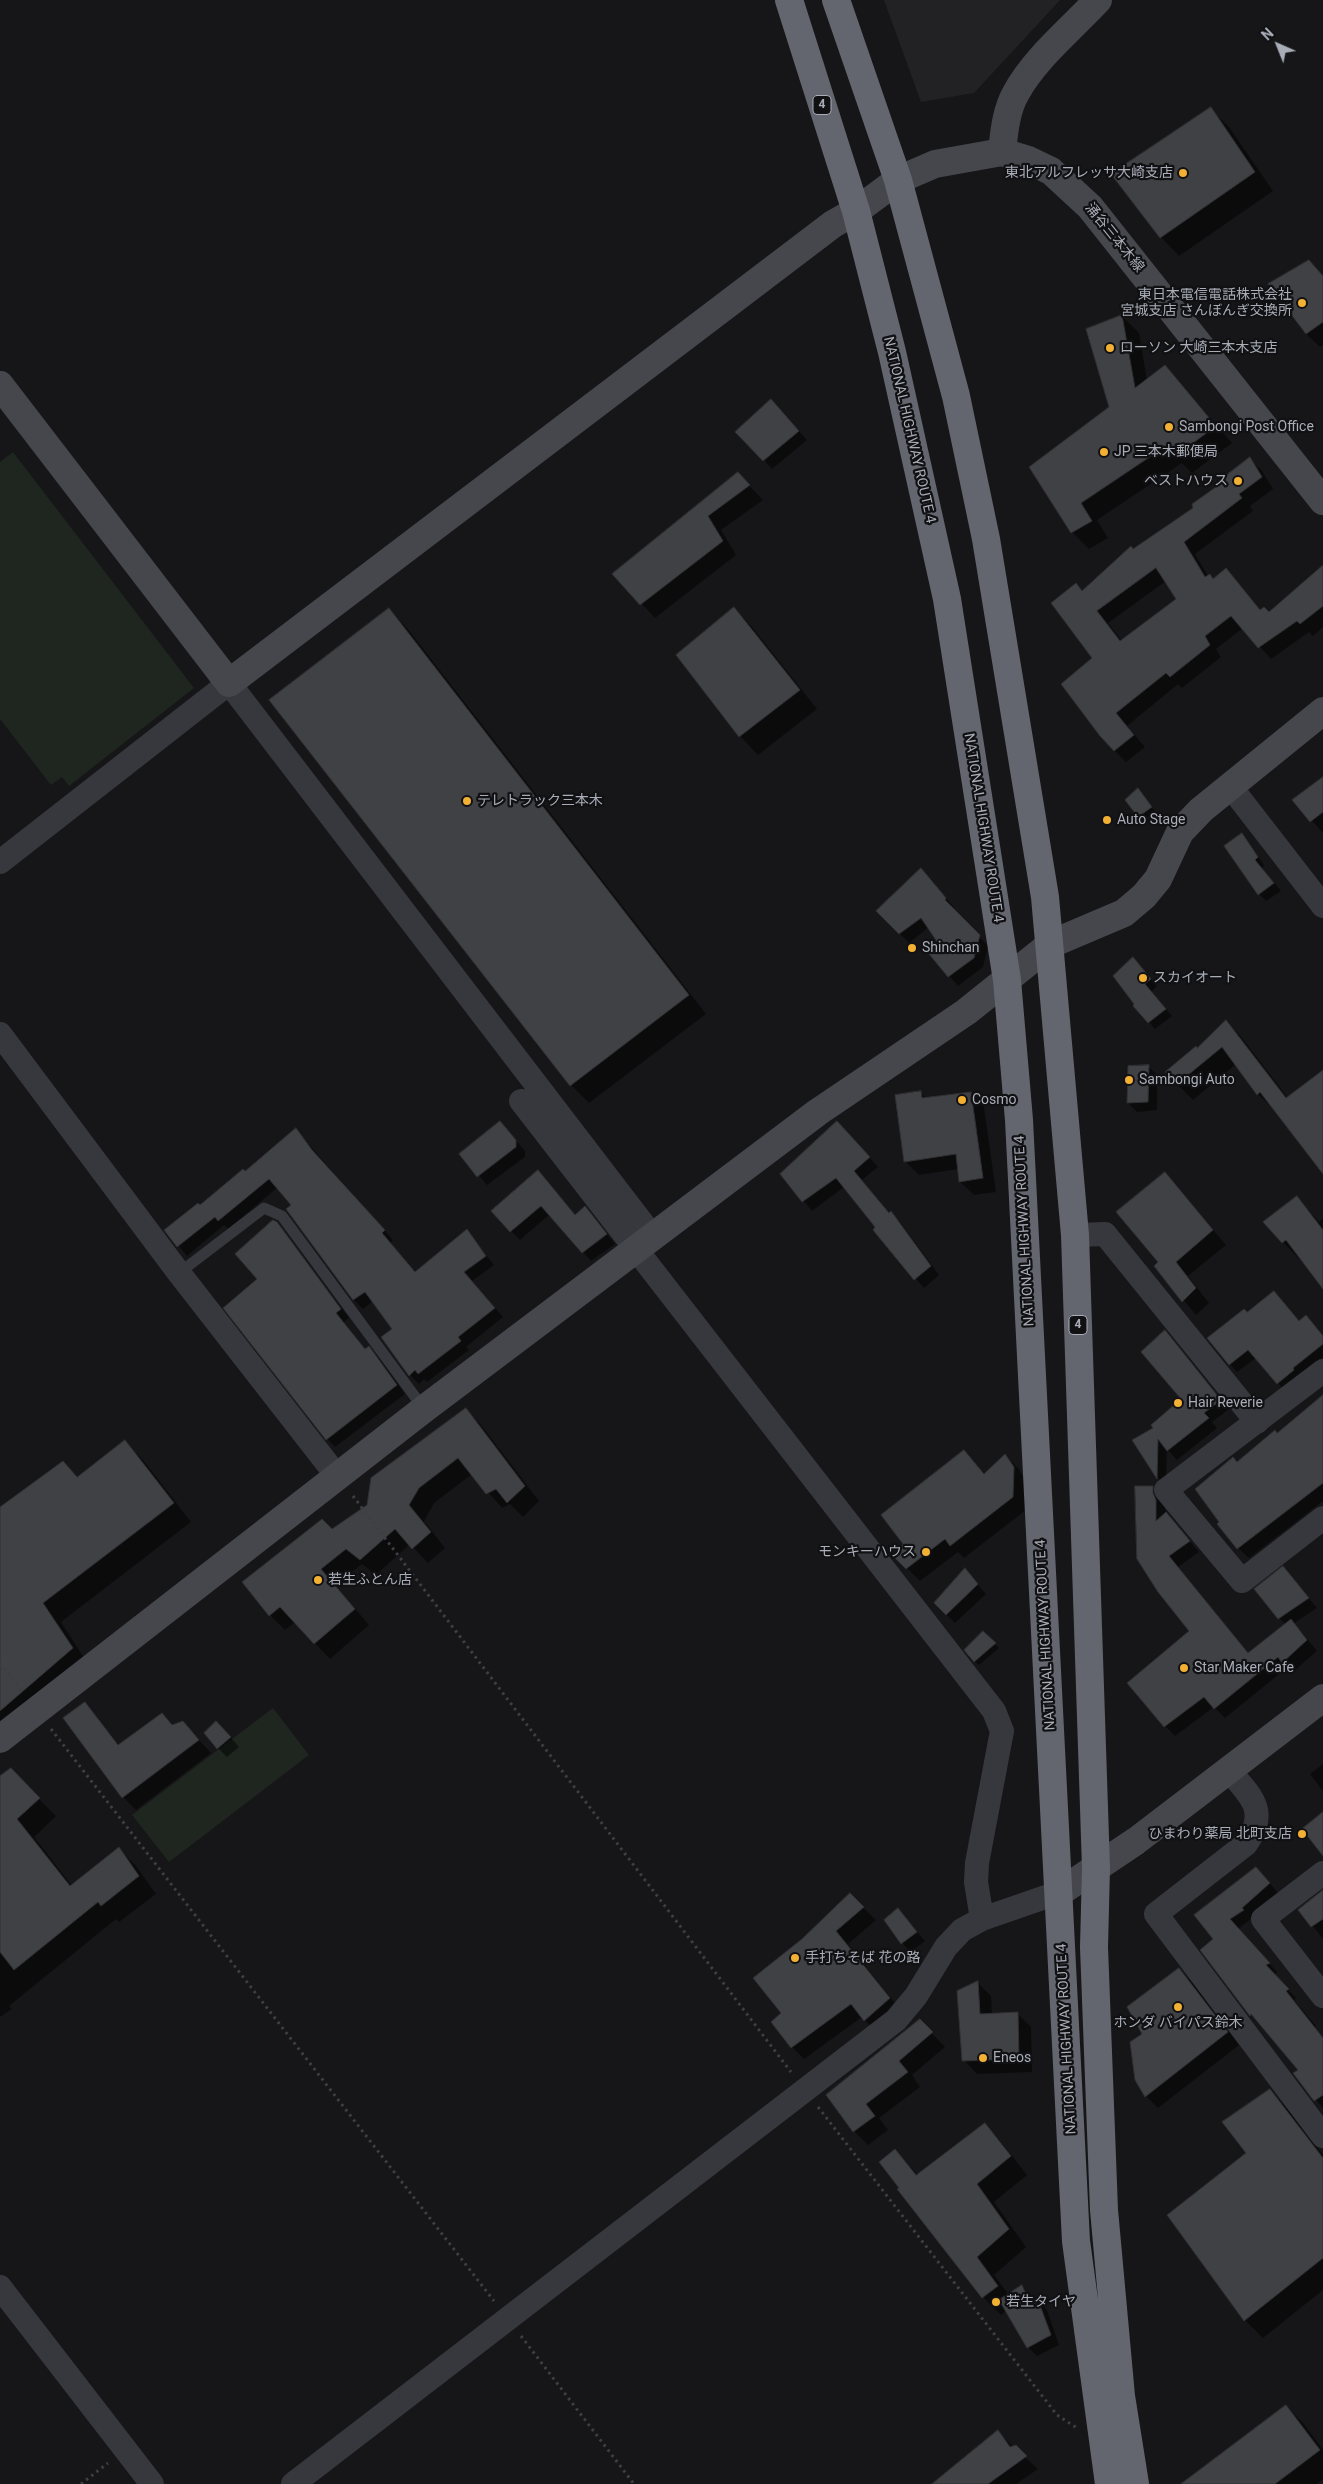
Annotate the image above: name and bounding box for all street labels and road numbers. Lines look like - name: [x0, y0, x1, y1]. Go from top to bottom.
- road number: 4: [813, 96, 831, 114]
- street label: 涌谷三本木線: [1081, 200, 1147, 276]
- street label: NATIONAL HIGHWAY ROUTE 4: [879, 335, 939, 525]
- street label: NATIONAL HIGHWAY ROUTE 4: [960, 732, 1006, 924]
- street label: NATIONAL HIGHWAY ROUTE 4: [1012, 1135, 1038, 1327]
- road number: 4: [1069, 1316, 1087, 1334]
- street label: NATIONAL HIGHWAY ROUTE 4: [1033, 1539, 1059, 1731]
- street label: NATIONAL HIGHWAY ROUTE 4: [1054, 1943, 1080, 2135]

